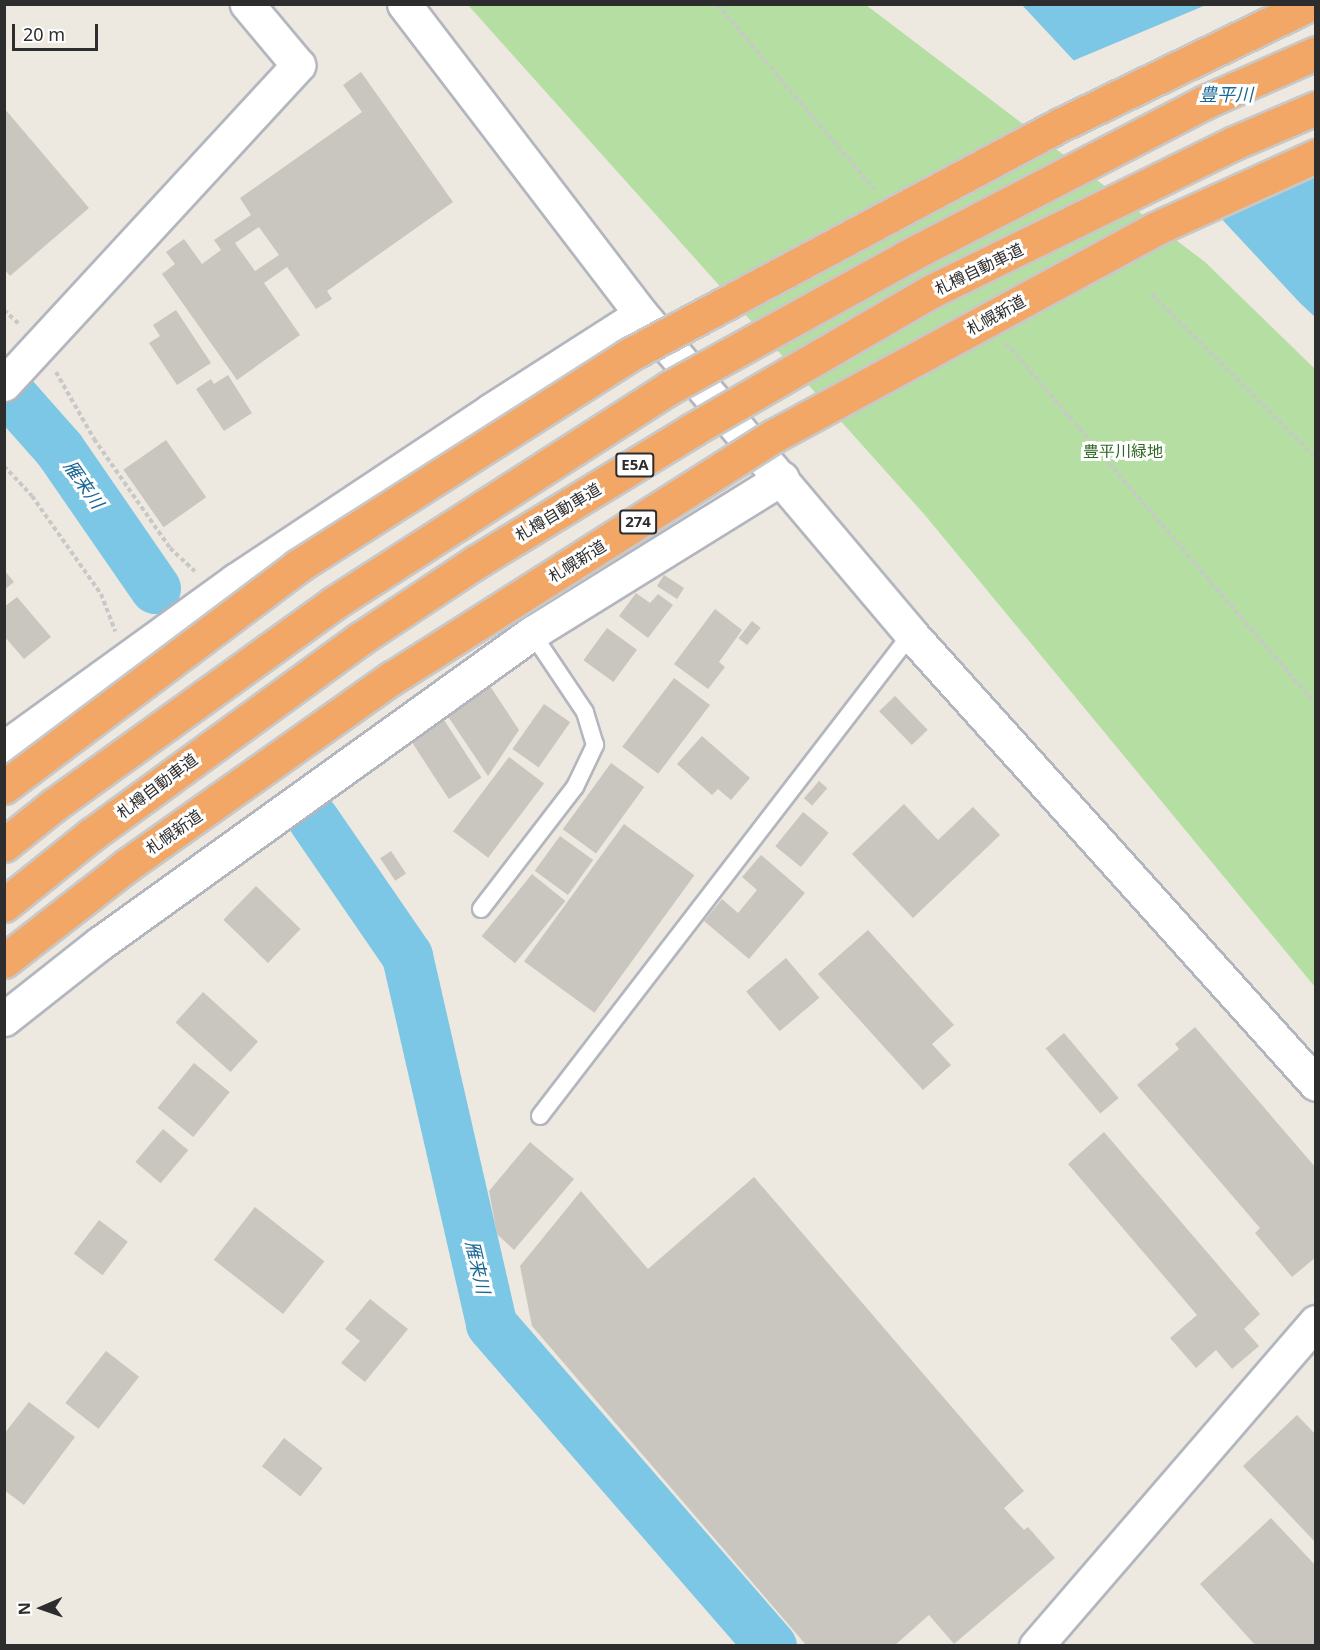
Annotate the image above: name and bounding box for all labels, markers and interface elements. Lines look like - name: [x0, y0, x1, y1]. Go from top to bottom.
- scale bar: [15, 12, 100, 50]
- text: 20 m: [23, 22, 65, 46]
- water label: 豊平川: [1199, 83, 1253, 105]
- street label: 札樽自動車道: [932, 239, 1026, 299]
- street label: 札幌新道: [963, 291, 1029, 339]
- park label: 豊平川緑地: [1083, 441, 1163, 461]
- road number: E5A: [614, 453, 656, 477]
- water label: 雁来川: [60, 456, 108, 512]
- street label: 札樽自動車道: [512, 479, 604, 545]
- road number: 274: [618, 510, 658, 534]
- street label: 札幌新道: [545, 536, 609, 586]
- street label: 札樽自動車道: [113, 749, 201, 823]
- street label: 札幌新道: [142, 806, 206, 858]
- water label: 雁来川: [461, 1238, 495, 1296]
- north arrow: [12, 1578, 72, 1638]
- text: N: [13, 1602, 35, 1616]

